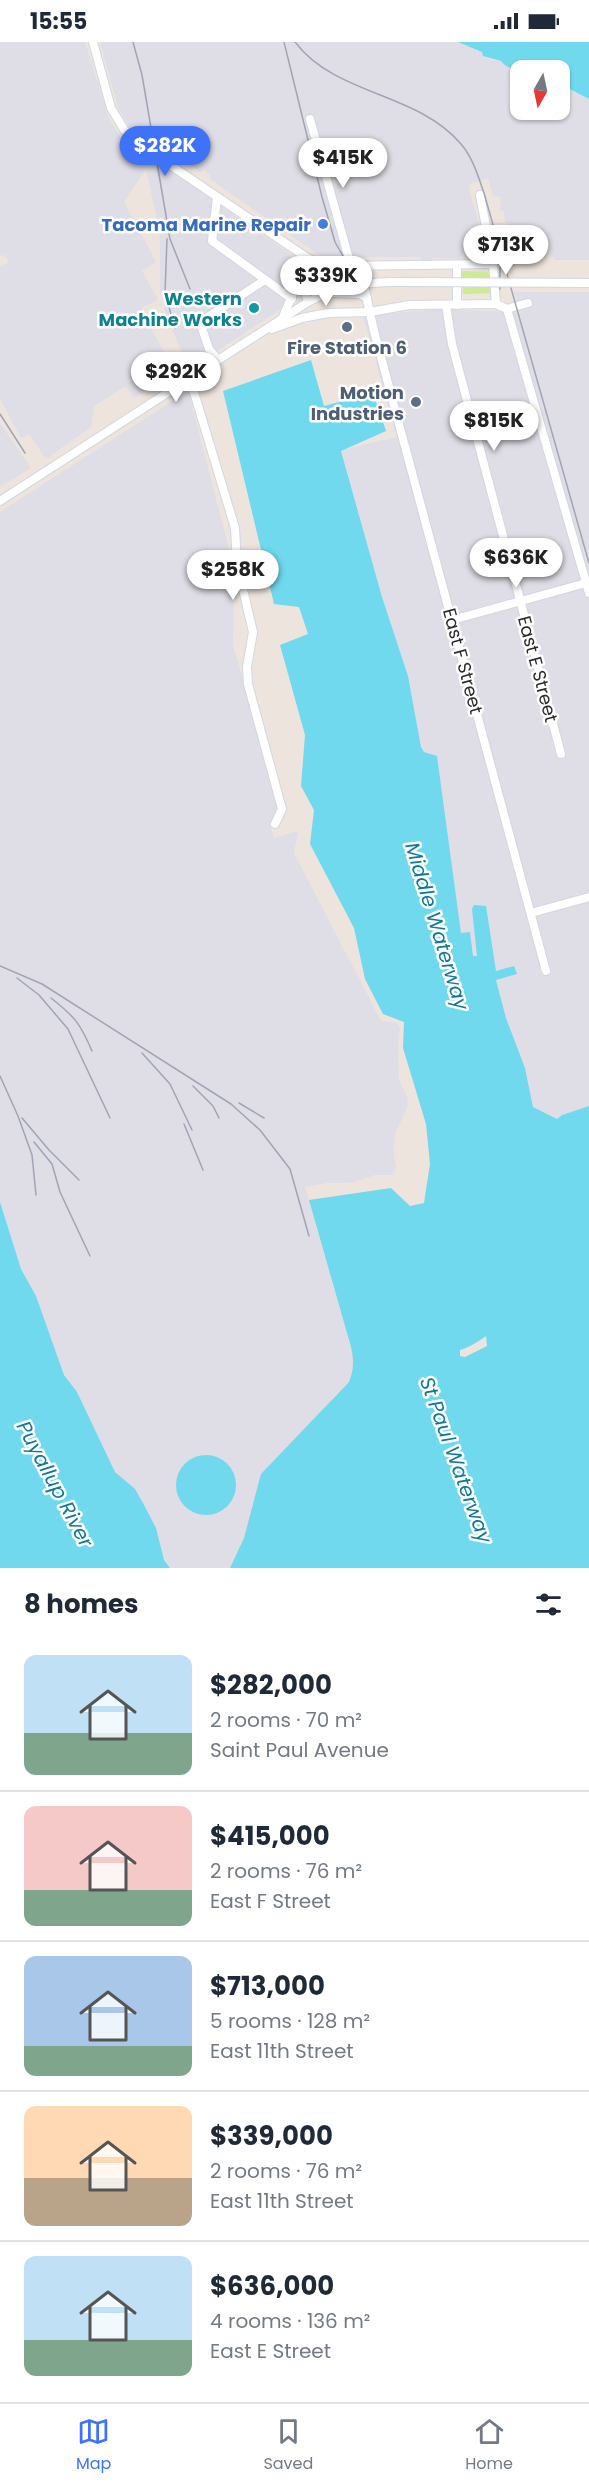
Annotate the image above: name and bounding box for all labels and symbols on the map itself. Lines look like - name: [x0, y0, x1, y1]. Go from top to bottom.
- north arrow: [510, 60, 570, 120]
- pin: $282K: [123, 126, 207, 177]
- pin: $415K: [301, 138, 385, 189]
- place label: Tacoma Marine Repair: [102, 212, 311, 237]
- marker: Tacoma Marine Repair: [316, 217, 330, 231]
- pin: $713K: [464, 225, 548, 276]
- pin: $339K: [284, 256, 368, 307]
- place label: Western Machine Works: [99, 286, 242, 332]
- marker: Western Machine Works: [247, 301, 261, 315]
- marker: Fire Station 6: [340, 320, 354, 334]
- place label: Fire Station 6: [287, 335, 407, 360]
- pin: $292K: [134, 352, 218, 403]
- place label: Motion Industries: [311, 380, 404, 426]
- marker: Motion Industries: [409, 395, 423, 409]
- pin: $815K: [452, 401, 536, 452]
- pin: $636K: [474, 538, 558, 589]
- pin: $258K: [191, 550, 275, 601]
- street label: East F Street: [437, 605, 489, 717]
- street label: East E Street: [512, 613, 564, 725]
- water label: Middle Waterway: [398, 839, 476, 1014]
- water label: St Paul Waterway: [413, 1373, 499, 1548]
- water label: Puyallup River: [10, 1416, 100, 1553]

